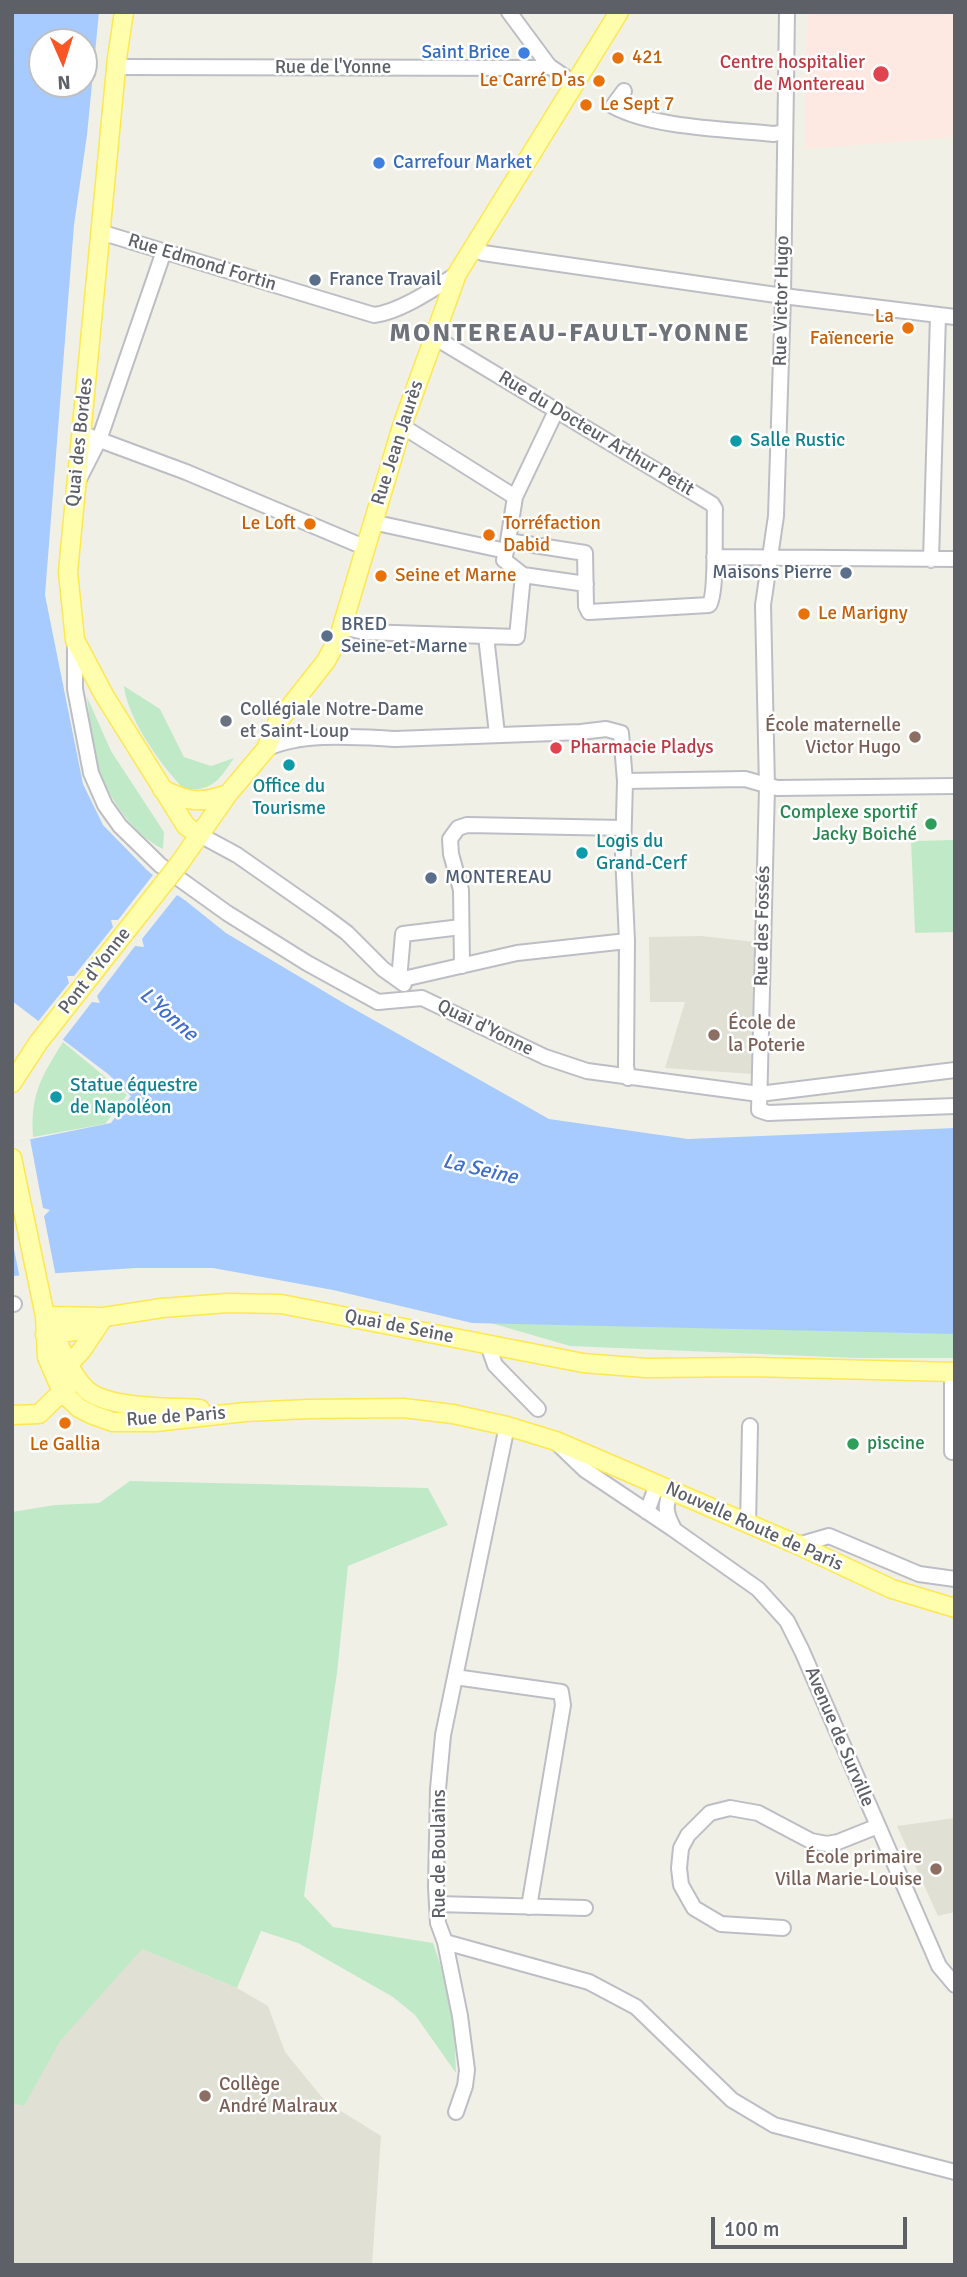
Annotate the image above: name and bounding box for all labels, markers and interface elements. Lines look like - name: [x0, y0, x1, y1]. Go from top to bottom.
- north arrow: [28, 28, 98, 98]
- place label: Saint Brice: [421, 42, 510, 64]
- marker: Saint Brice: [516, 45, 532, 61]
- place label: 421: [632, 47, 663, 69]
- marker: 421: [610, 50, 626, 66]
- place label: Centre hospitalier de Montereau: [720, 52, 865, 96]
- street label: Rue de l'Yonne: [275, 57, 391, 79]
- marker: Centre hospitalier de Montereau: [871, 64, 891, 84]
- text: N: [57, 70, 71, 94]
- place label: Le Carré D'as: [479, 70, 585, 92]
- marker: Le Carré D'as: [591, 73, 607, 89]
- place label: Le Sept 7: [600, 94, 674, 116]
- marker: Le Sept 7: [578, 97, 594, 113]
- place label: Carrefour Market: [393, 152, 532, 174]
- marker: Carrefour Market: [371, 155, 387, 171]
- street label: Rue Edmond Fortin: [125, 230, 279, 296]
- street label: Rue Victor Hugo: [769, 235, 795, 367]
- place label: France Travail: [329, 269, 441, 291]
- marker: France Travail: [307, 272, 323, 288]
- place label: La Faïencerie: [810, 306, 894, 350]
- district label: MONTEREAU-FAULT-YONNE: [392, 318, 748, 350]
- marker: La Faïencerie: [900, 320, 916, 336]
- street label: Rue du Docteur Arthur Petit: [494, 366, 698, 502]
- street label: Quai des Bordes: [62, 376, 98, 508]
- street label: Rue Jean Jaurès: [367, 378, 429, 508]
- place label: Salle Rustic: [750, 430, 845, 452]
- marker: Salle Rustic: [728, 433, 744, 449]
- place label: Le Loft: [241, 513, 296, 535]
- place label: Torréfaction Dabid: [503, 513, 601, 557]
- marker: Le Loft: [302, 516, 318, 532]
- marker: Torréfaction Dabid: [481, 527, 497, 543]
- place label: Maisons Pierre: [712, 562, 832, 584]
- place label: Seine et Marne: [395, 565, 516, 587]
- marker: Maisons Pierre: [838, 565, 854, 581]
- marker: Seine et Marne: [373, 568, 389, 584]
- place label: Le Marigny: [818, 603, 908, 625]
- marker: Le Marigny: [796, 606, 812, 622]
- place label: BRED Seine-et-Marne: [341, 614, 467, 658]
- marker: BRED Seine-et-Marne: [319, 628, 335, 644]
- place label: Collégiale Notre-Dame et Saint-Loup: [240, 699, 424, 743]
- marker: Collégiale Notre-Dame et Saint-Loup: [218, 713, 234, 729]
- place label: École maternelle Victor Hugo: [765, 715, 901, 759]
- marker: École maternelle Victor Hugo: [907, 729, 923, 745]
- place label: Pharmacie Pladys: [570, 737, 714, 759]
- marker: Pharmacie Pladys: [548, 740, 564, 756]
- marker: Office du Tourisme: [281, 757, 297, 773]
- place label: Office du Tourisme: [252, 776, 326, 820]
- place label: Complexe sportif Jacky Boiché: [780, 802, 917, 846]
- marker: Complexe sportif Jacky Boiché: [923, 816, 939, 832]
- place label: Logis du Grand-Cerf: [596, 831, 687, 875]
- marker: Logis du Grand-Cerf: [574, 845, 590, 861]
- street label: Rue des Fossés: [751, 865, 775, 987]
- place label: MONTEREAU: [445, 867, 552, 889]
- marker: MONTEREAU: [423, 870, 439, 886]
- street label: Pont d'Yonne: [54, 923, 136, 1019]
- water label: L'Yonne: [134, 983, 202, 1047]
- street label: Quai d'Yonne: [433, 995, 537, 1061]
- place label: École de la Poterie: [728, 1013, 805, 1057]
- marker: École de la Poterie: [706, 1027, 722, 1043]
- place label: Statue équestre de Napoléon: [70, 1075, 198, 1119]
- marker: Statue équestre de Napoléon: [48, 1089, 64, 1105]
- water label: La Seine: [440, 1149, 520, 1191]
- street label: Quai de Seine: [343, 1305, 455, 1349]
- street label: Rue de Paris: [126, 1402, 226, 1432]
- marker: Le Gallia: [57, 1415, 73, 1431]
- place label: piscine: [867, 1433, 925, 1455]
- place label: Le Gallia: [30, 1434, 100, 1456]
- marker: piscine: [845, 1436, 861, 1452]
- street label: Nouvelle Route de Paris: [662, 1478, 846, 1576]
- street label: Avenue de Surville: [799, 1664, 879, 1810]
- street label: Rue de Boulains: [429, 1789, 451, 1919]
- place label: École primaire Villa Marie-Louise: [775, 1847, 922, 1891]
- marker: École primaire Villa Marie-Louise: [928, 1861, 944, 1877]
- place label: Collège André Malraux: [219, 2074, 338, 2118]
- marker: Collège André Malraux: [197, 2088, 213, 2104]
- scale bar: [715, 2204, 911, 2248]
- text: 100 m: [724, 2216, 779, 2242]

